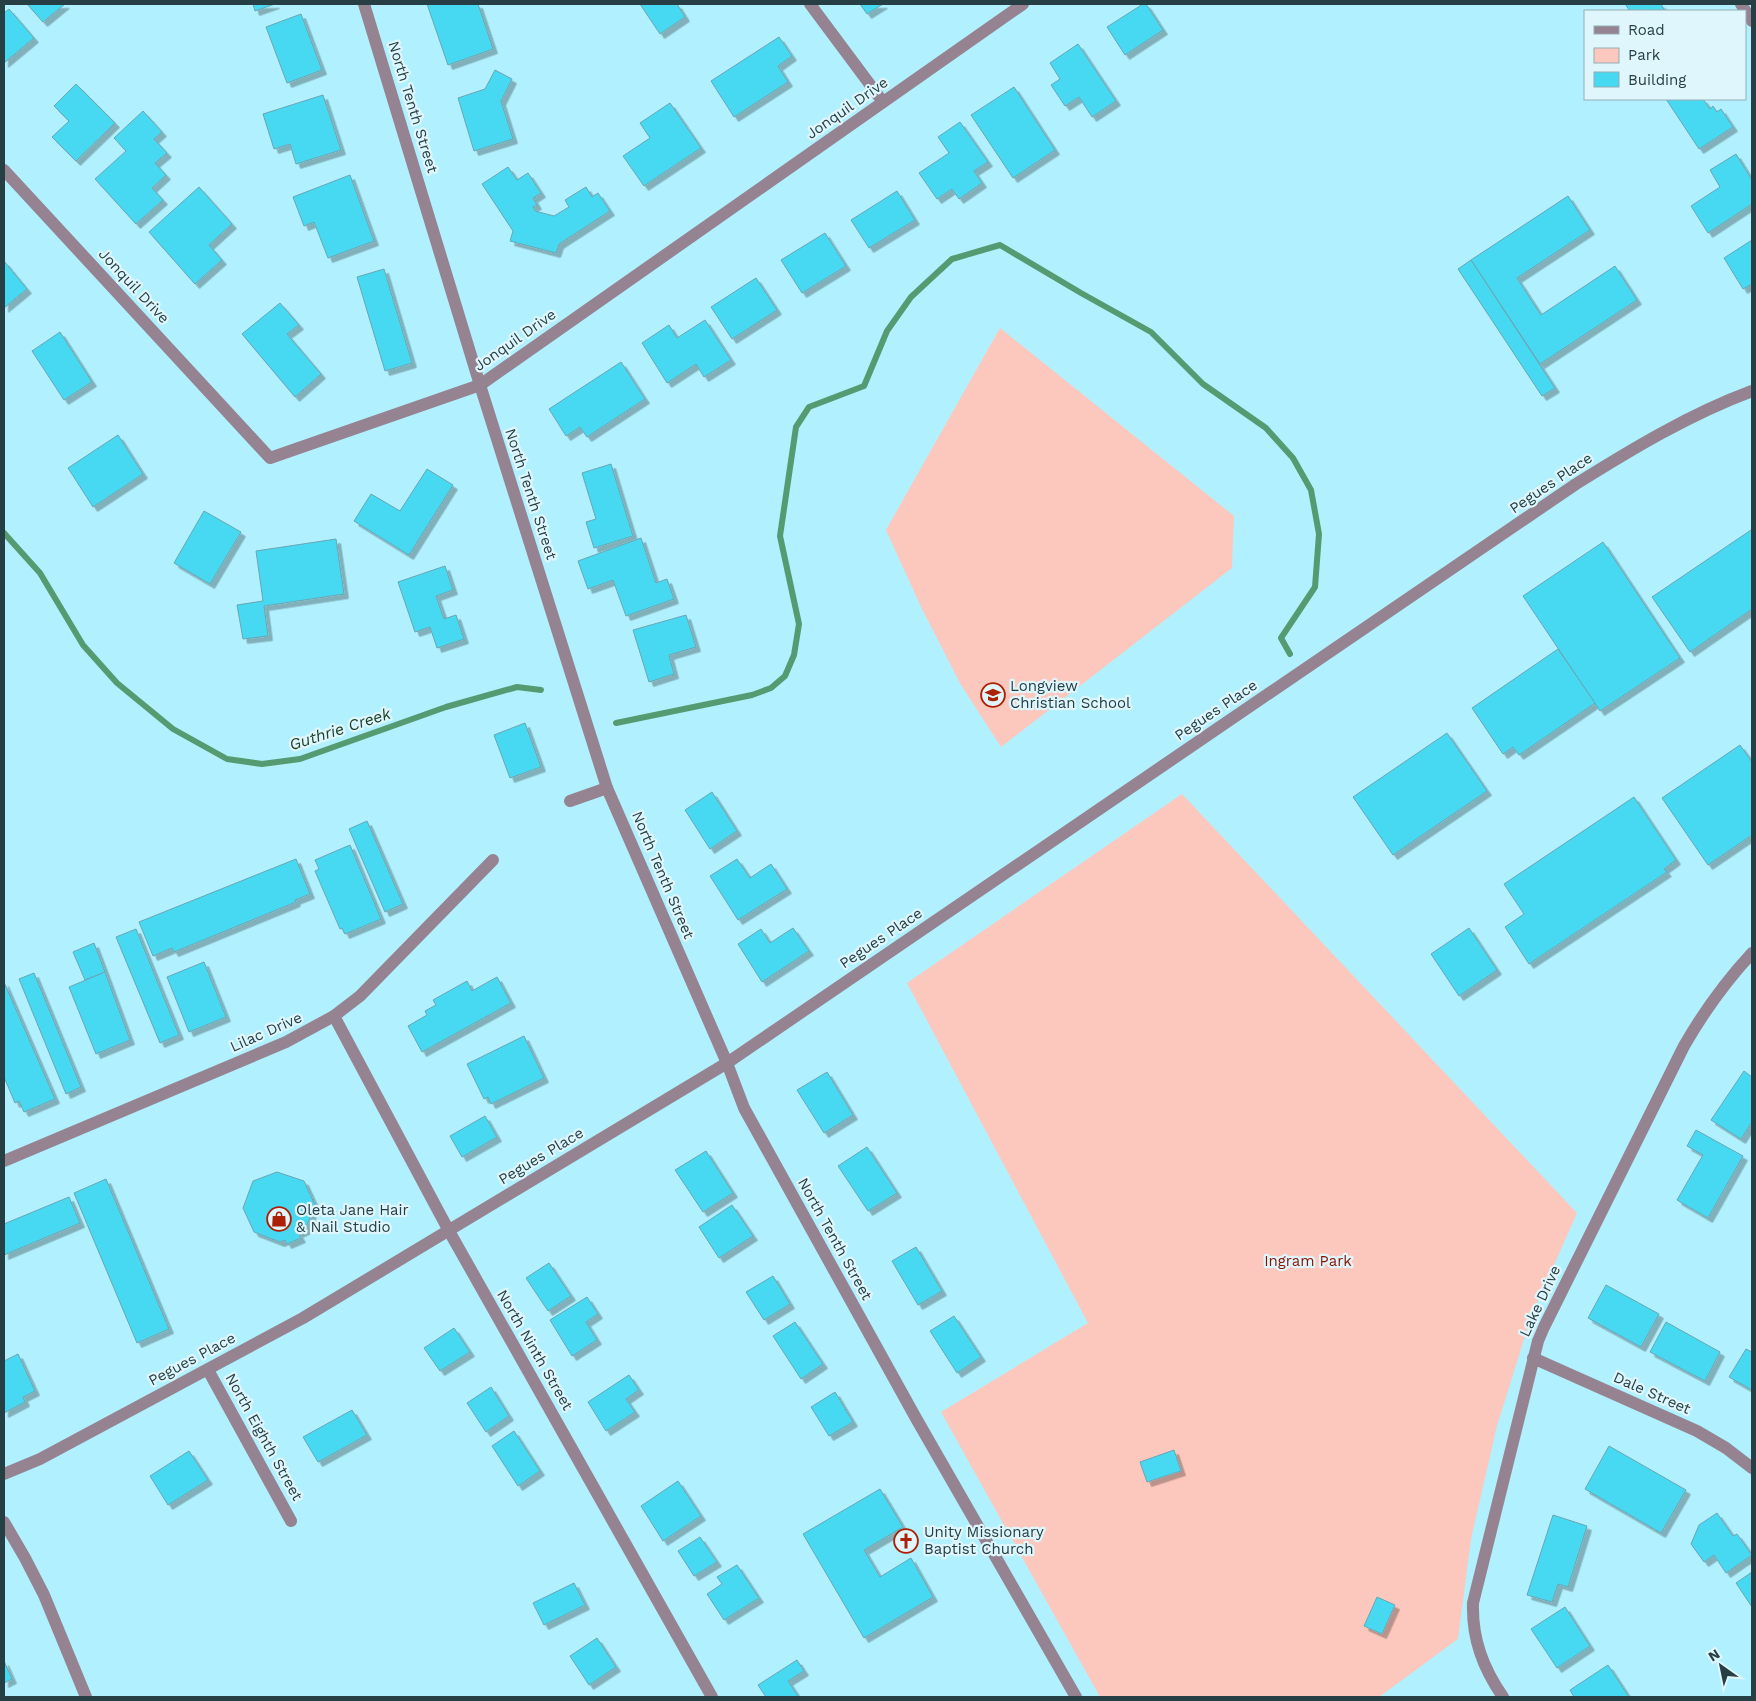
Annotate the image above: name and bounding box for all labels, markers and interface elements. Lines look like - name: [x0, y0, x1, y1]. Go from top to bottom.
- legend: [1584, 10, 1746, 100]
- text: Road: [1628, 21, 1665, 39]
- street label: North Tenth Street: [384, 39, 442, 176]
- text: Park: [1628, 46, 1661, 64]
- text: Building: [1628, 71, 1686, 89]
- street label: Jonquil Drive: [803, 73, 891, 143]
- street label: Jonquil Drive: [95, 245, 173, 327]
- street label: Jonquil Drive: [471, 305, 559, 375]
- street label: North Tenth Street: [501, 426, 561, 563]
- street label: Pegues Place: [1506, 449, 1596, 517]
- street label: Pegues Place: [1171, 676, 1261, 744]
- place label: Longview Christian School: [1010, 677, 1131, 712]
- school or university icon: Longview Christian School: [980, 682, 1006, 708]
- water label: Guthrie Creek: [287, 703, 394, 754]
- street label: North Tenth Street: [628, 808, 698, 942]
- street label: Pegues Place: [836, 904, 926, 972]
- street label: Lilac Drive: [227, 1008, 305, 1056]
- street label: Pegues Place: [495, 1124, 587, 1188]
- street label: North Tenth Street: [794, 1175, 876, 1304]
- place label: Oleta Jane Hair & Nail Studio: [296, 1201, 409, 1236]
- shop icon: Oleta Jane Hair & Nail Studio: [266, 1206, 292, 1232]
- park label: Ingram Park: [1264, 1252, 1352, 1270]
- street label: Lake Drive: [1516, 1262, 1564, 1340]
- street label: North Ninth Street: [493, 1286, 577, 1414]
- street label: Pegues Place: [145, 1329, 239, 1389]
- street label: Dale Street: [1611, 1368, 1694, 1418]
- street label: North Eighth Street: [222, 1370, 307, 1504]
- place label: Unity Missionary Baptist Church: [924, 1523, 1044, 1558]
- church icon: Unity Missionary Baptist Church: [893, 1528, 919, 1554]
- north arrow: [1696, 1641, 1746, 1691]
- text: N: [1705, 1646, 1723, 1665]

